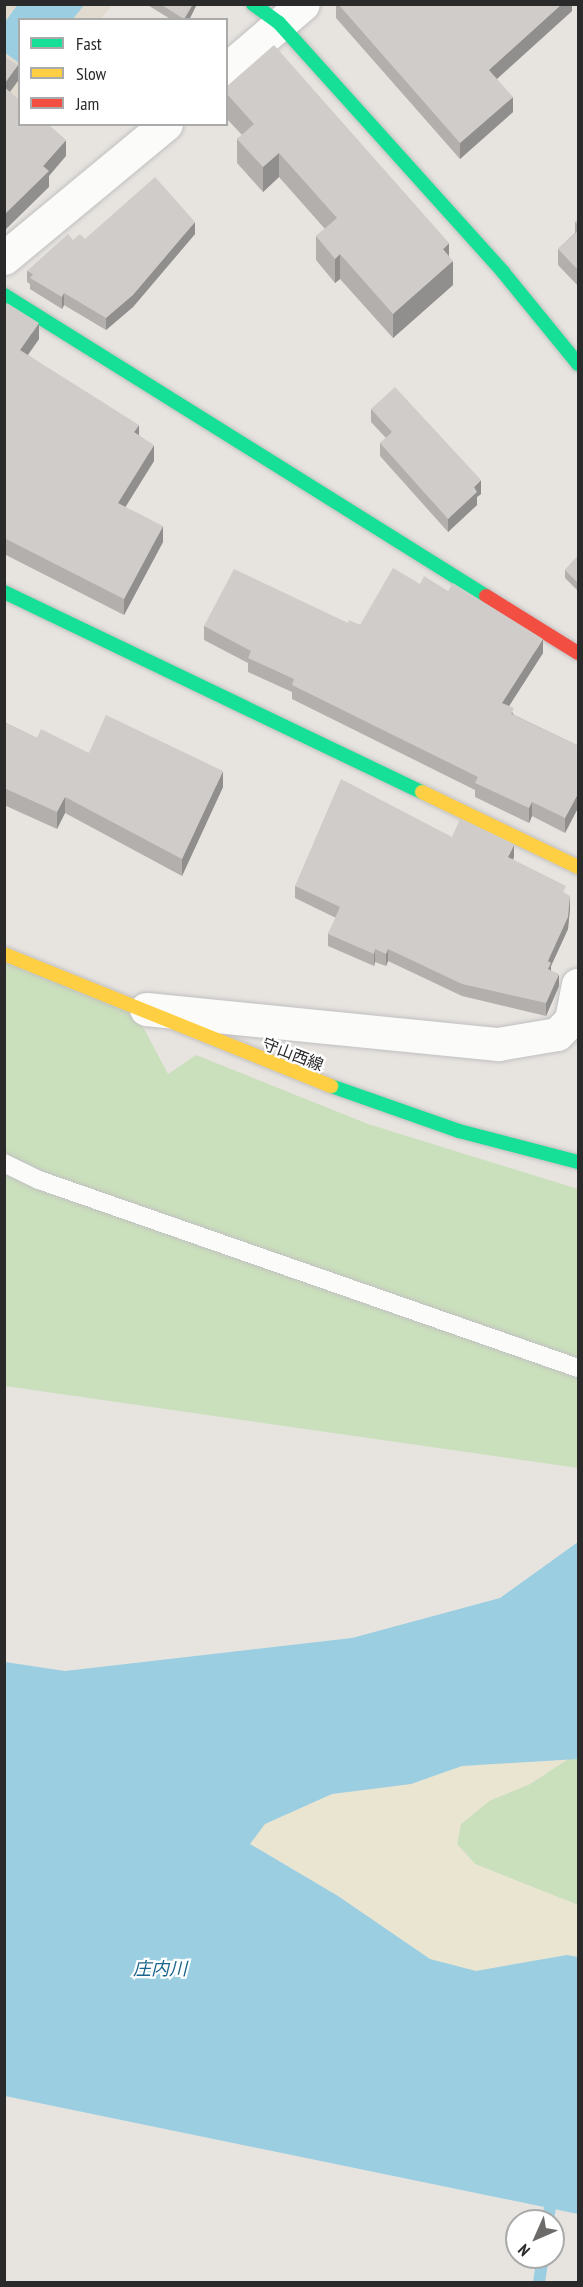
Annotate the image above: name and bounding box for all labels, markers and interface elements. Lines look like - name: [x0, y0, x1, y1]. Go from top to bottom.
- legend: [18, 18, 228, 126]
- text: Fast: [76, 32, 102, 55]
- text: Slow: [76, 62, 106, 85]
- text: Jam: [76, 92, 99, 115]
- street label: 守山西線: [260, 1034, 326, 1074]
- water label: 庄内川: [133, 1958, 187, 1980]
- north arrow: [505, 2209, 565, 2269]
- text: N: [514, 2240, 534, 2260]

